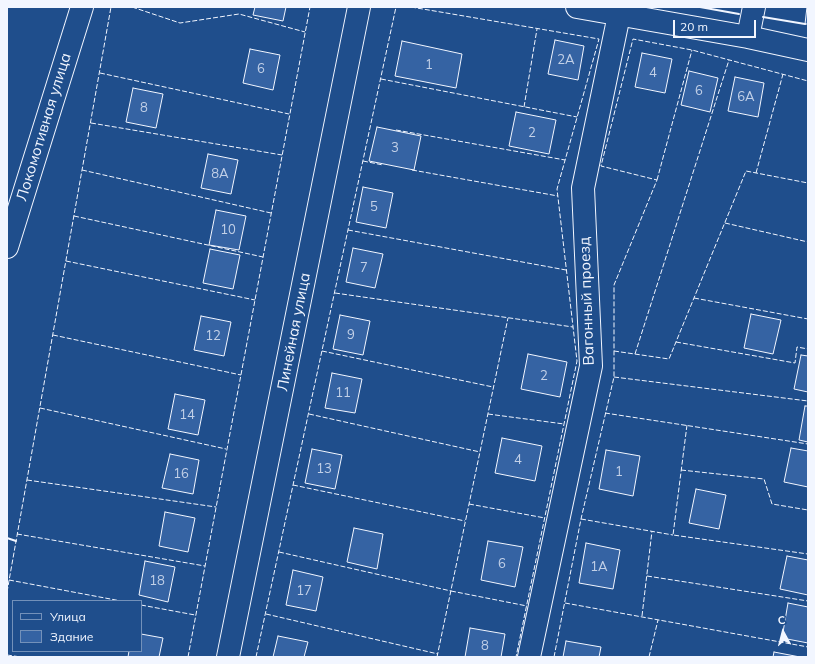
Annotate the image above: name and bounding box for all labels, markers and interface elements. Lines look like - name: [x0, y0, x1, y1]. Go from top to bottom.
- scale bar: [675, 12, 758, 38]
- text: 20 m: [680, 19, 708, 34]
- street label: Локомотивная улица: [13, 51, 75, 203]
- house number: 2А: [557, 52, 575, 68]
- house number: 1: [425, 57, 433, 73]
- house number: 6: [257, 61, 265, 77]
- house number: 4: [649, 65, 657, 81]
- house number: 6: [695, 83, 703, 99]
- house number: 6А: [737, 89, 755, 105]
- house number: 8: [140, 100, 148, 116]
- house number: 2: [528, 125, 536, 141]
- house number: 3: [391, 140, 399, 156]
- house number: 8А: [211, 166, 229, 182]
- house number: 5: [370, 199, 378, 215]
- house number: 10: [220, 222, 236, 238]
- street label: Вагонный проезд: [576, 236, 598, 366]
- house number: 7: [360, 260, 368, 276]
- street label: Линейная улица: [274, 271, 314, 393]
- house number: 9: [347, 327, 355, 343]
- house number: 12: [205, 328, 221, 344]
- house number: 2: [540, 368, 548, 384]
- house number: 11: [335, 385, 351, 401]
- house number: 14: [179, 407, 195, 423]
- house number: 4: [514, 452, 522, 468]
- house number: 13: [316, 461, 332, 477]
- house number: 1: [615, 464, 623, 480]
- house number: 16: [173, 466, 189, 482]
- house number: 6: [498, 556, 506, 572]
- house number: 1А: [590, 559, 608, 575]
- house number: 18: [149, 573, 165, 589]
- house number: 17: [296, 583, 312, 599]
- legend: [12, 600, 142, 652]
- text: Улица: [50, 609, 86, 624]
- north arrow: [763, 612, 803, 652]
- text: С: [777, 613, 786, 627]
- text: Здание: [50, 629, 93, 644]
- house number: 8: [481, 638, 489, 654]

